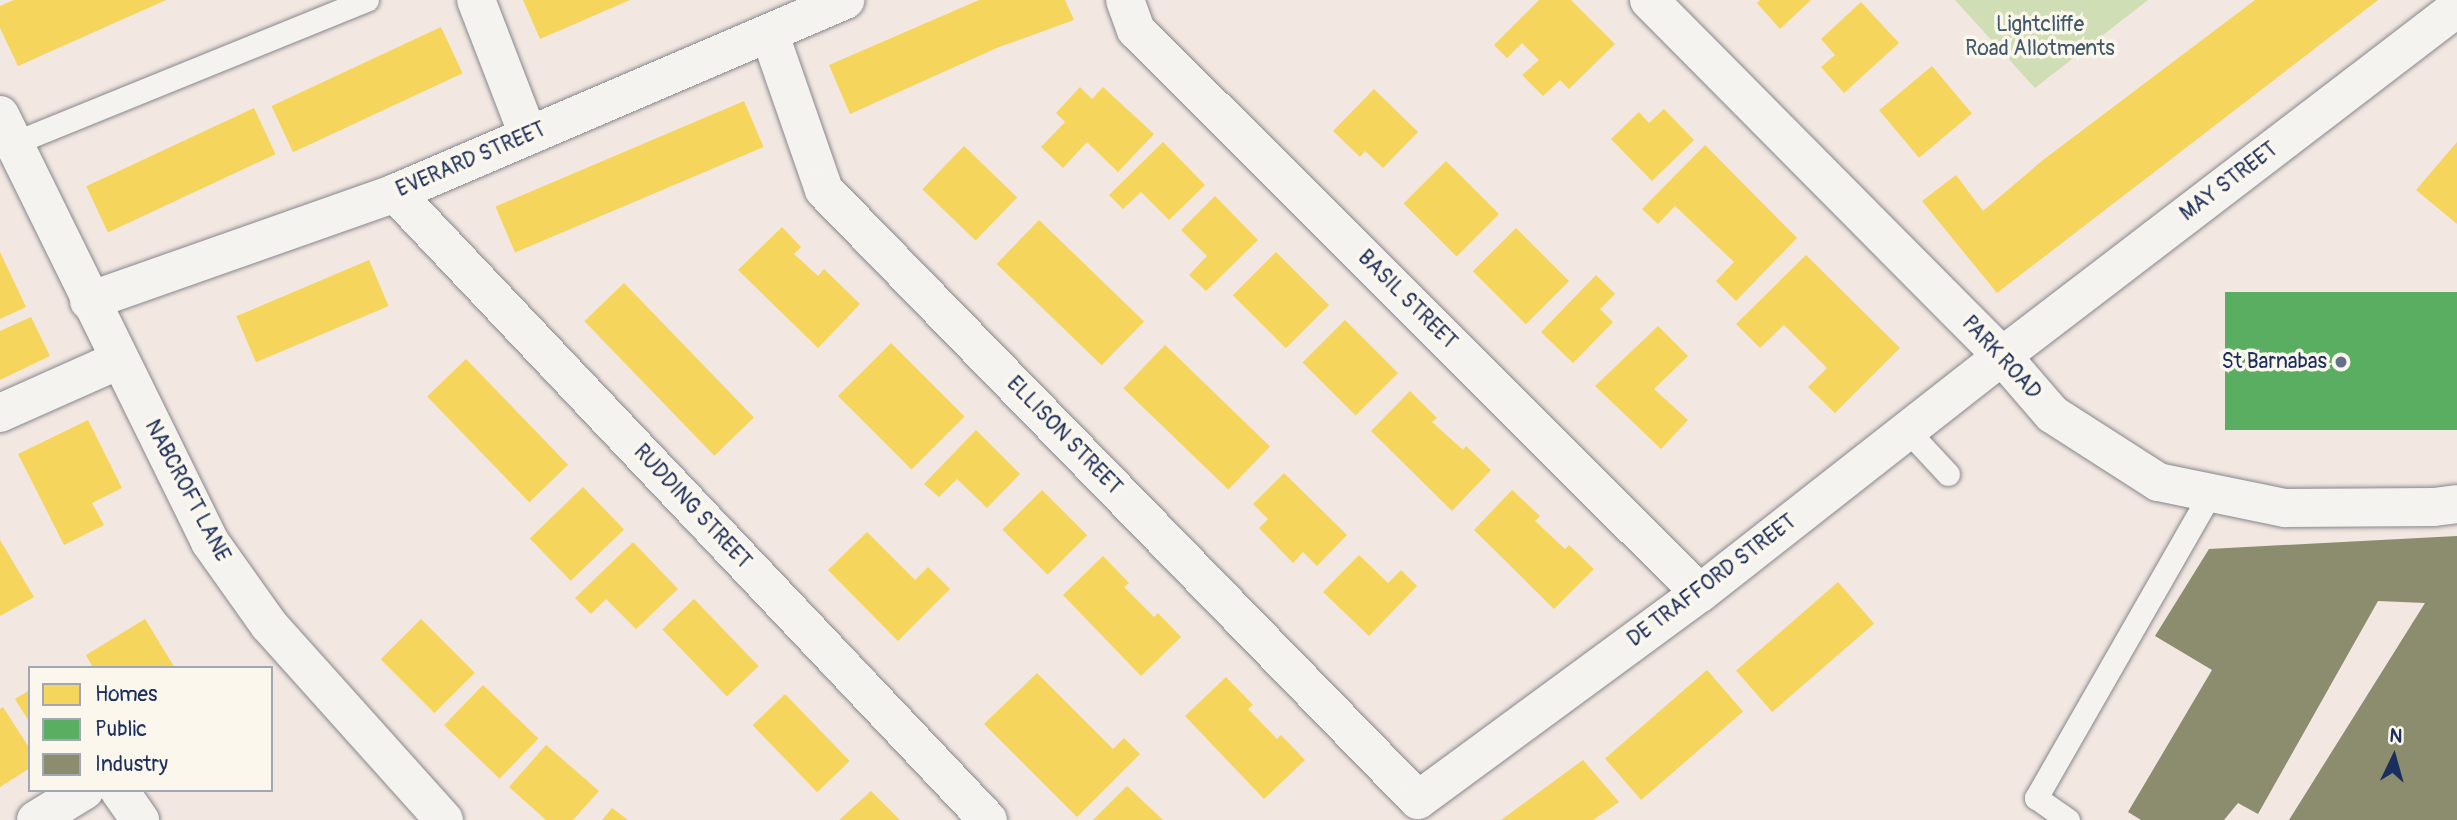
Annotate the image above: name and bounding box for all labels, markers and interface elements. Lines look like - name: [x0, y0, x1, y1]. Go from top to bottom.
- park label: Lightcliffe Road Allotments: [1965, 12, 2115, 62]
- street label: EVERARD STREET: [393, 117, 549, 203]
- street label: MAY STREET: [2175, 137, 2283, 227]
- street label: BASIL STREET: [1352, 245, 1462, 355]
- street label: PARK ROAD: [1956, 311, 2046, 405]
- place label: St Barnabas: [2221, 349, 2327, 375]
- marker: St Barnabas: [2333, 354, 2349, 370]
- street label: ELLISON STREET: [1001, 372, 1127, 500]
- street label: NABCROFT LANE: [139, 416, 235, 566]
- street label: RUDDING STREET: [628, 440, 756, 574]
- street label: DE TRAFFORD STREET: [1623, 510, 1801, 652]
- legend: [28, 666, 273, 792]
- text: Homes: [95, 681, 157, 708]
- text: Public: [95, 716, 147, 743]
- north arrow: [2359, 722, 2429, 792]
- text: N: [2388, 724, 2403, 749]
- text: Industry: [95, 751, 168, 778]

